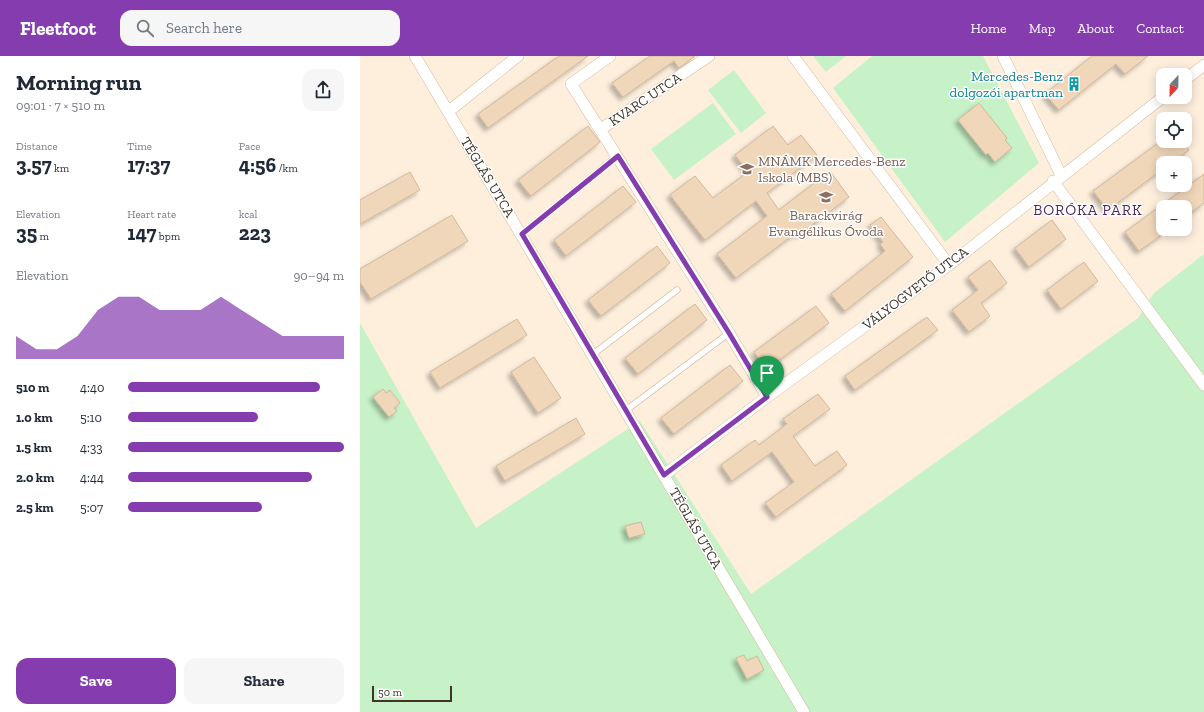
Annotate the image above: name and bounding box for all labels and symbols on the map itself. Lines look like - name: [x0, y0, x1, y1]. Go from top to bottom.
- street label: KVARC UTCA: [606, 68, 685, 130]
- place label: Mercedes-Benz dolgozói apartman: [950, 68, 1063, 101]
- north arrow: [1156, 68, 1192, 104]
- building icon: Mercedes-Benz dolgozói apartman: [1066, 76, 1082, 92]
- street label: TÉGLÁS UTCA: [457, 134, 519, 221]
- place label: MNÁMK Mercedes-Benz Iskola (MBS): [758, 153, 906, 186]
- school or university icon: MNÁMK Mercedes-Benz Iskola (MBS): [739, 161, 755, 177]
- school or university icon: Barackvirág Evangélikus Óvoda: [818, 189, 834, 205]
- district label: BORÓKA PARK: [1033, 201, 1143, 219]
- place label: Barackvirág Evangélikus Óvoda: [768, 207, 884, 240]
- street label: VÁLYOGVETŐ UTCA: [858, 243, 972, 334]
- pin: [750, 356, 784, 397]
- street label: TÉGLÁS UTCA: [666, 485, 726, 573]
- scale bar: [372, 684, 452, 703]

